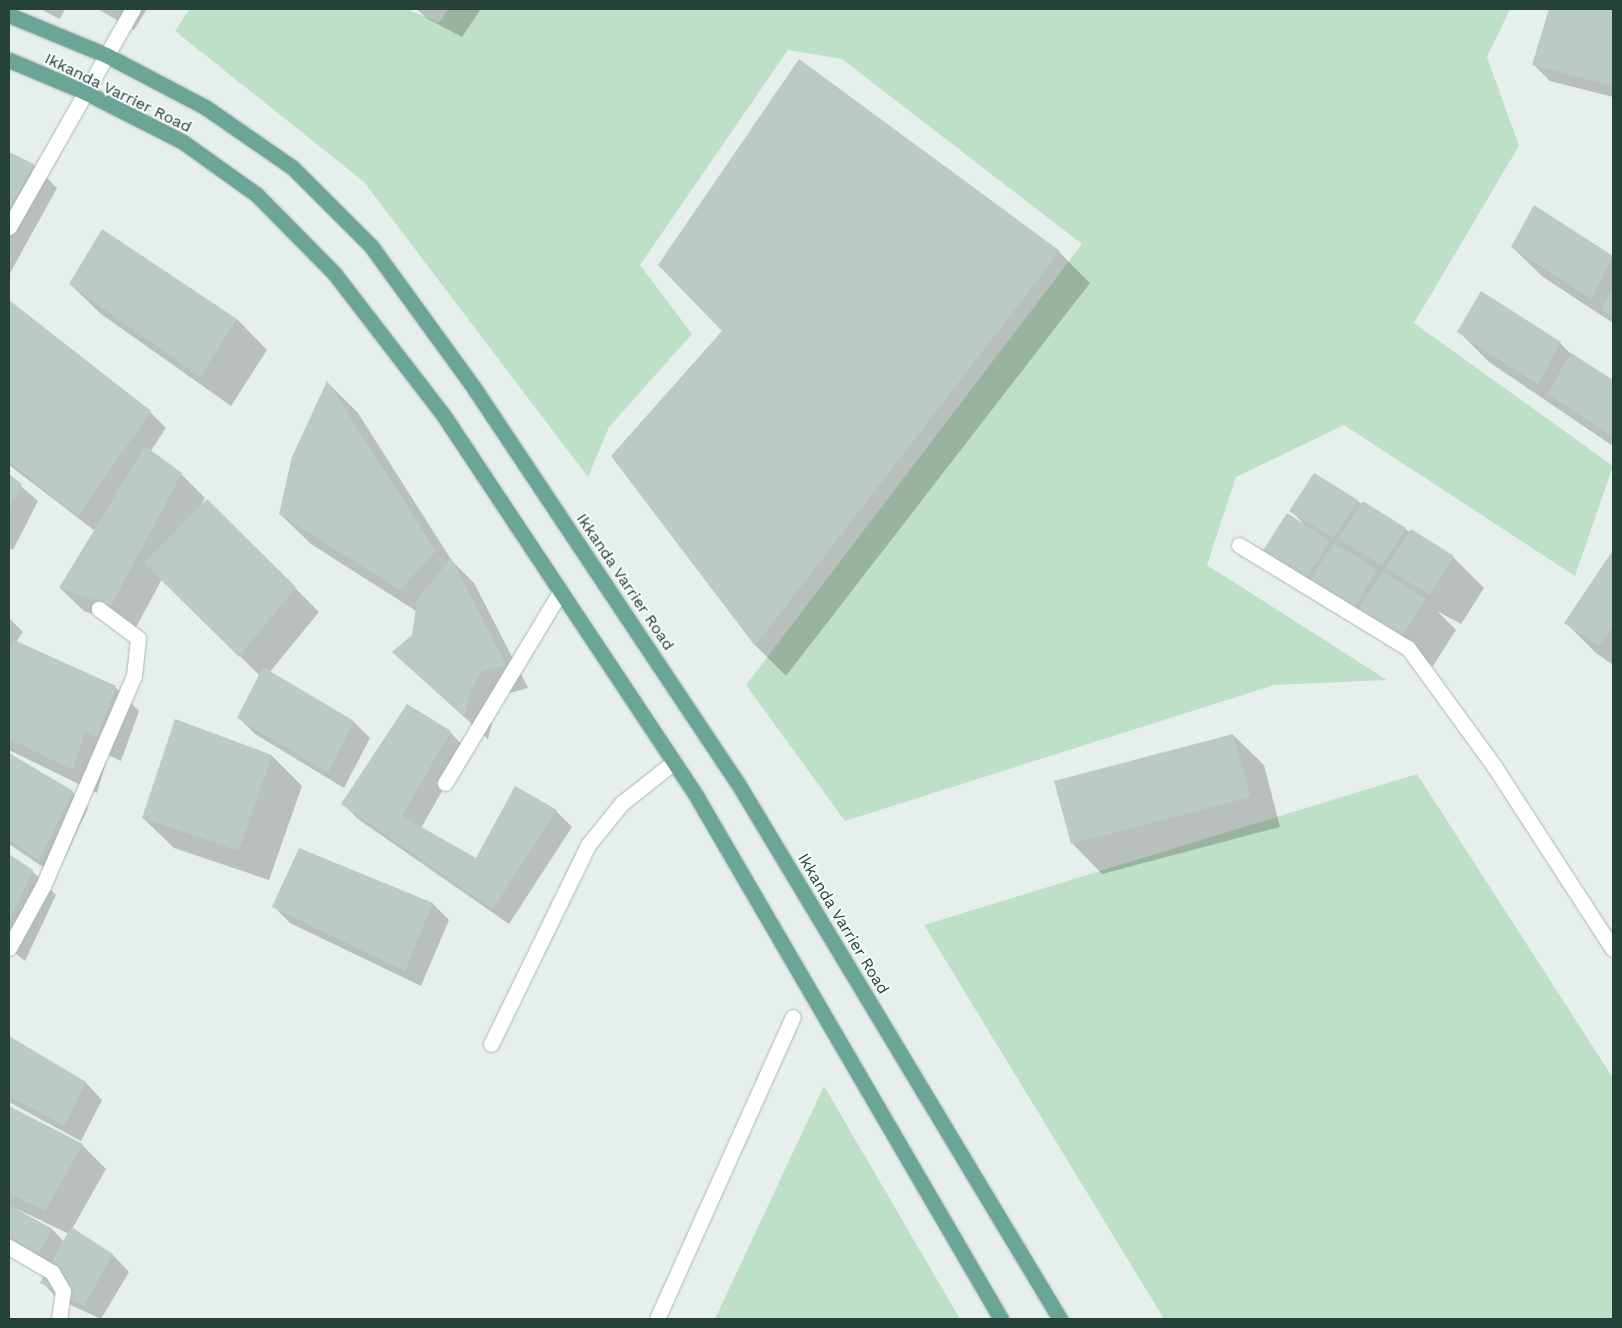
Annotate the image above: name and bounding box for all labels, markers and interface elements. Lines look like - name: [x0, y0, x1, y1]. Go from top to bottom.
- street label: Ikkanda Varrier Road: [41, 49, 195, 137]
- street label: Ikkanda Varrier Road: [572, 509, 678, 655]
- street label: Ikkanda Varrier Road: [793, 850, 893, 998]

